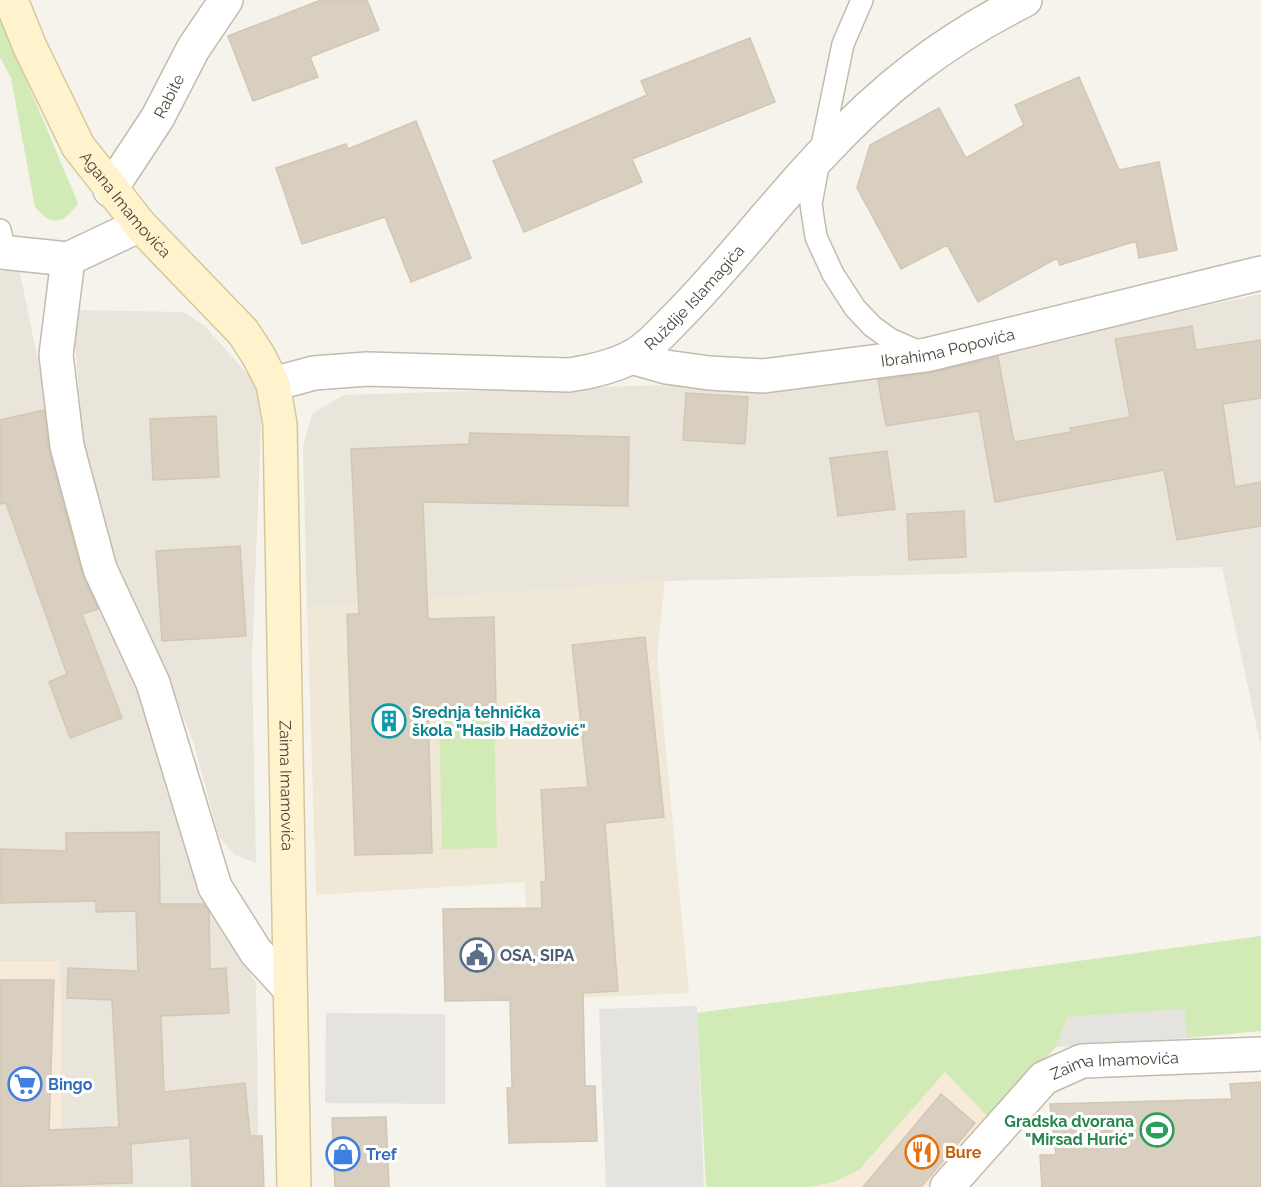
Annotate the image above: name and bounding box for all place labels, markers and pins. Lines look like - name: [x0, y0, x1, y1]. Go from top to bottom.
- building icon: Srednja tehnička škola "Hasib Hadžović": [371, 703, 407, 739]
- place label: Srednja tehnička škola "Hasib Hadžović": [412, 703, 586, 740]
- public building icon: OSA, SIPA: [459, 937, 495, 973]
- place label: OSA, SIPA: [500, 946, 574, 965]
- supermarket icon: Bingo: [7, 1066, 43, 1102]
- place label: Bingo: [48, 1075, 93, 1094]
- place label: Gradska dvorana "Mirsad Hurić": [1004, 1112, 1134, 1149]
- sports icon: Gradska dvorana "Mirsad Hurić": [1139, 1112, 1175, 1148]
- restaurant icon: Bure: [904, 1134, 940, 1170]
- shop icon: Tref: [325, 1136, 361, 1172]
- place label: Bure: [945, 1143, 982, 1162]
- place label: Tref: [366, 1145, 398, 1164]

